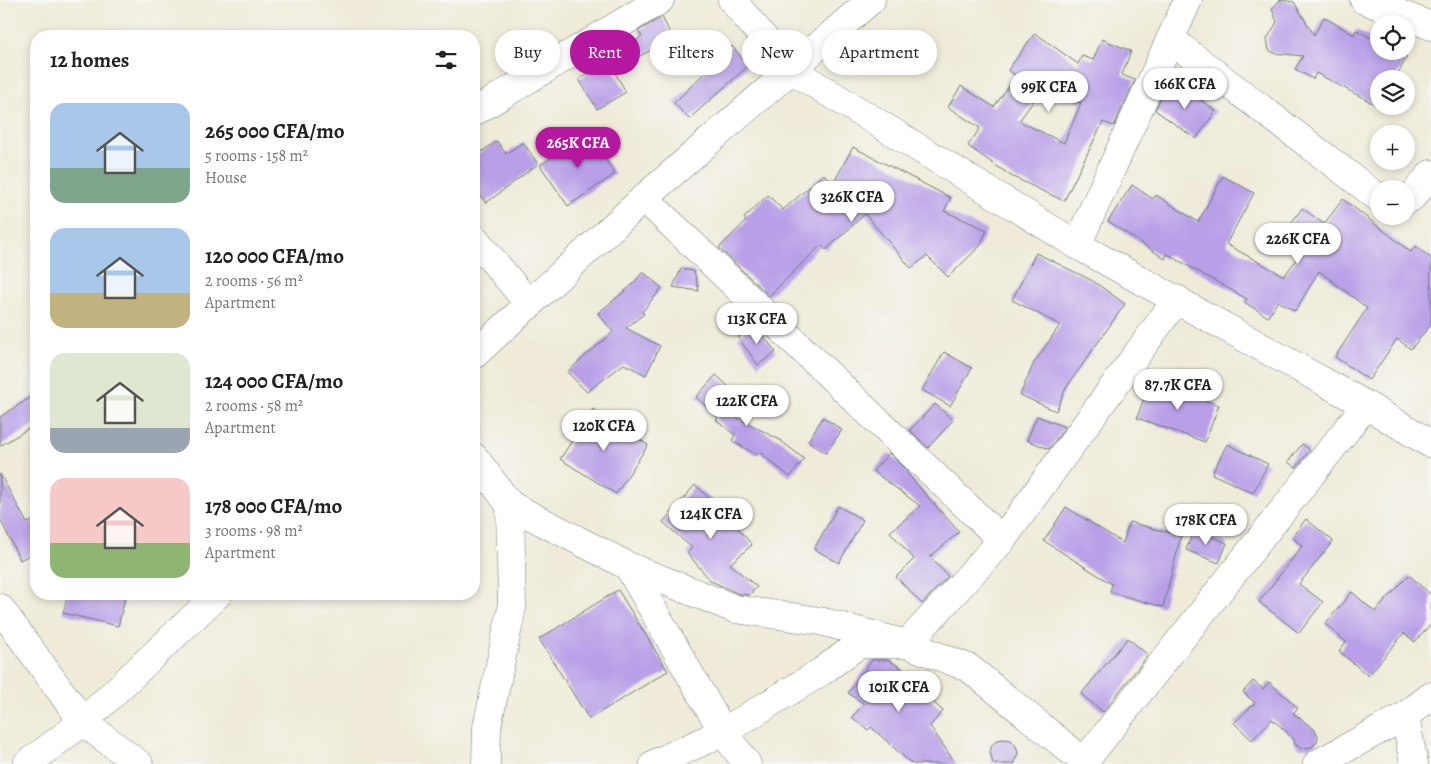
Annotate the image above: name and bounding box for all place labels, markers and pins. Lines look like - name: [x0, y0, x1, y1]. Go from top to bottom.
- pin: 166K CFA: [1133, 68, 1237, 110]
- pin: 99K CFA: [1003, 70, 1095, 113]
- pin: 265K CFA: [526, 126, 630, 169]
- pin: 326K CFA: [800, 180, 904, 223]
- pin: 226K CFA: [1246, 222, 1350, 265]
- pin: 113K CFA: [705, 302, 809, 345]
- pin: 87.7K CFA: [1121, 368, 1235, 411]
- pin: 122K CFA: [695, 384, 799, 427]
- pin: 120K CFA: [552, 410, 656, 452]
- pin: 124K CFA: [659, 498, 763, 540]
- pin: 178K CFA: [1154, 504, 1258, 546]
- pin: 101K CFA: [847, 670, 951, 713]

